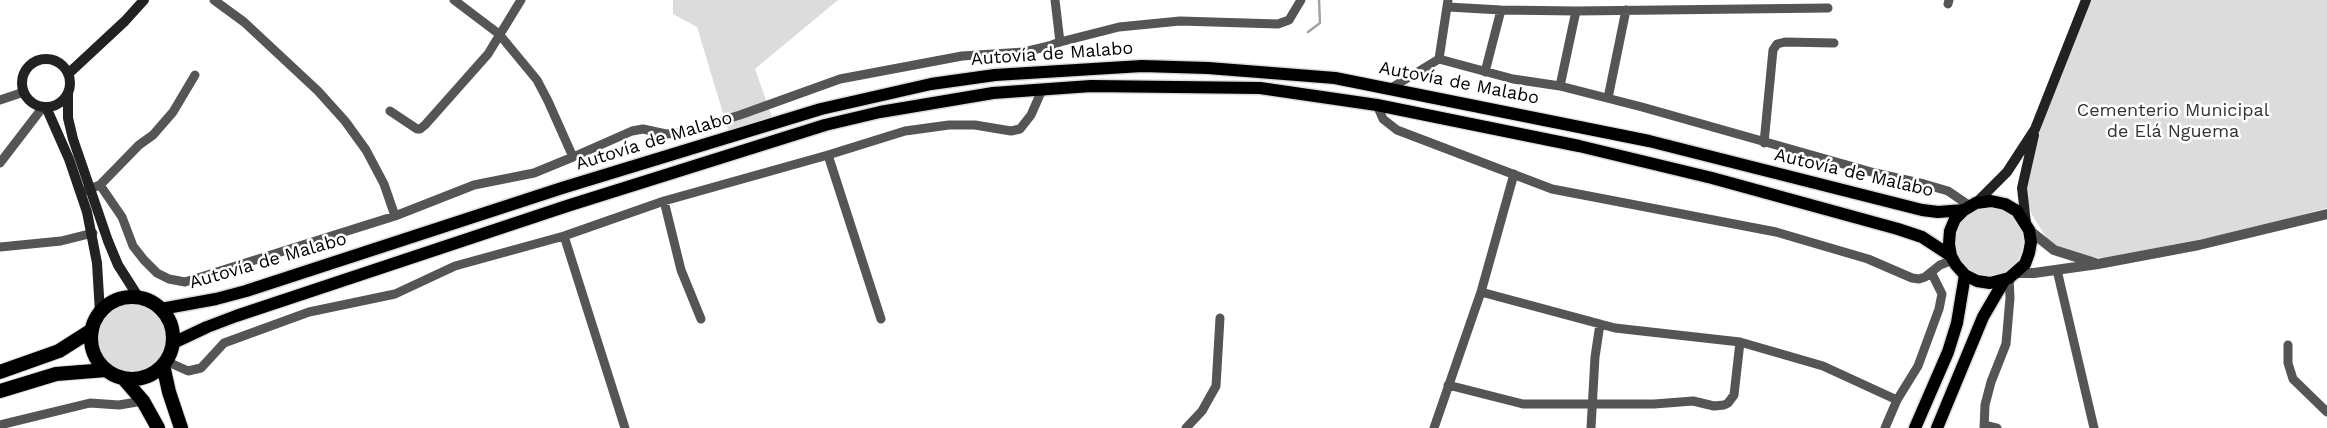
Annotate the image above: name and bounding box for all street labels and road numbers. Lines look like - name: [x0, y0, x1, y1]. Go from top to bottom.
- street label: Autovía de Malabo: [970, 38, 1134, 70]
- street label: Autovía de Malabo: [1377, 57, 1541, 109]
- street label: Autovía de Malabo: [573, 107, 735, 175]
- street label: Autovía de Malabo: [1772, 144, 1936, 202]
- street label: Autovía de Malabo: [187, 228, 349, 294]

